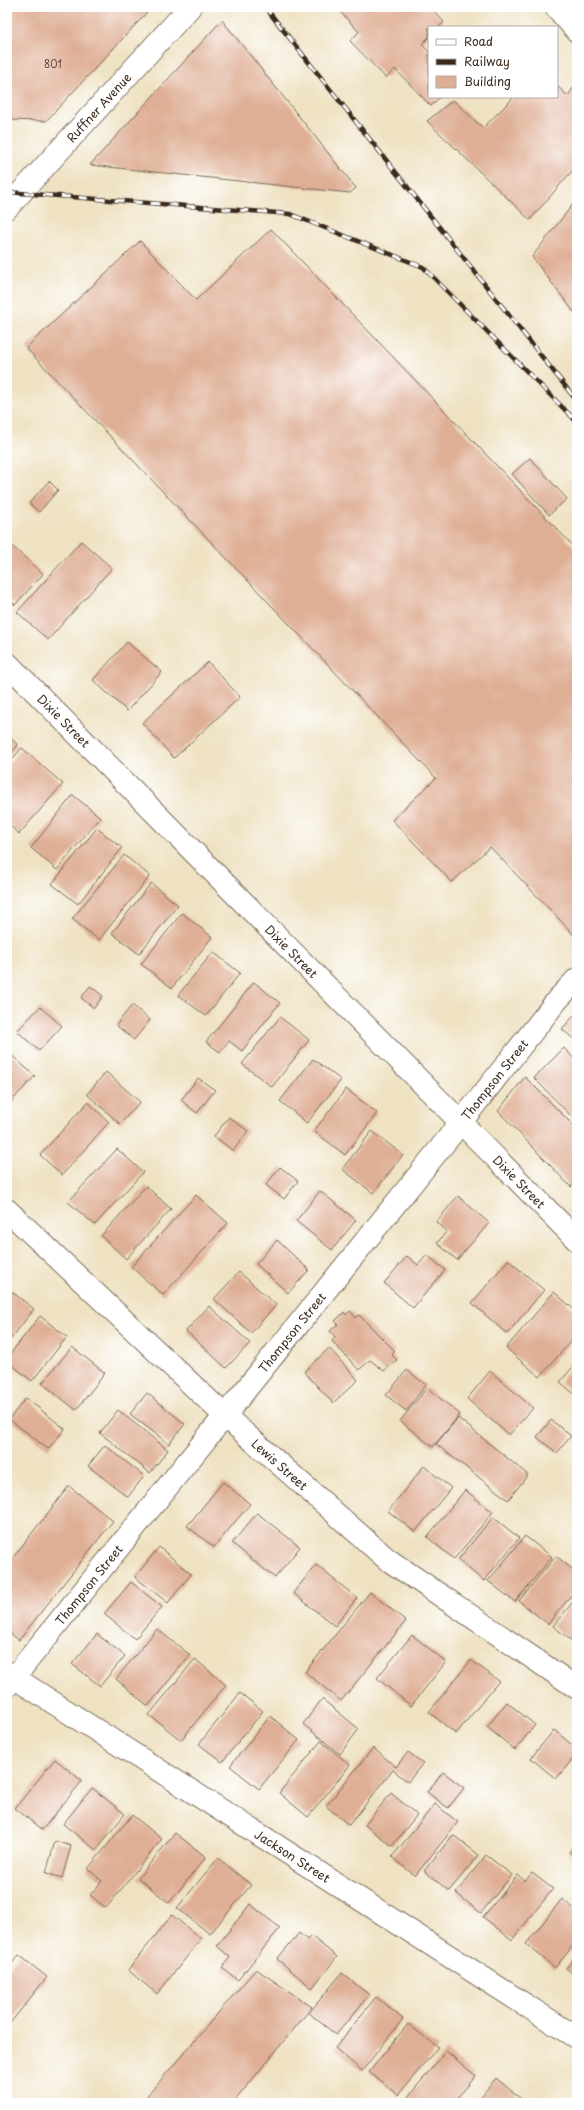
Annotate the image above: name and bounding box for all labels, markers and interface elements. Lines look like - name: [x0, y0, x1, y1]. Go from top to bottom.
- legend: [428, 26, 558, 98]
- text: Road: [464, 32, 493, 50]
- text: Railway: [464, 52, 510, 70]
- house number: 801: [44, 56, 62, 71]
- street label: Ruffner Avenue: [62, 68, 135, 146]
- text: Building: [464, 72, 511, 90]
- street label: Dixie Street: [33, 690, 94, 751]
- street label: Dixie Street: [261, 920, 322, 982]
- street label: Thompson Street: [457, 1035, 532, 1124]
- street label: Dixie Street: [489, 1151, 550, 1212]
- street label: Thompson Street: [254, 1288, 330, 1376]
- street label: Lewis Street: [248, 1435, 312, 1494]
- street label: Thompson Street: [51, 1540, 127, 1629]
- street label: Jackson Street: [251, 1825, 334, 1887]

